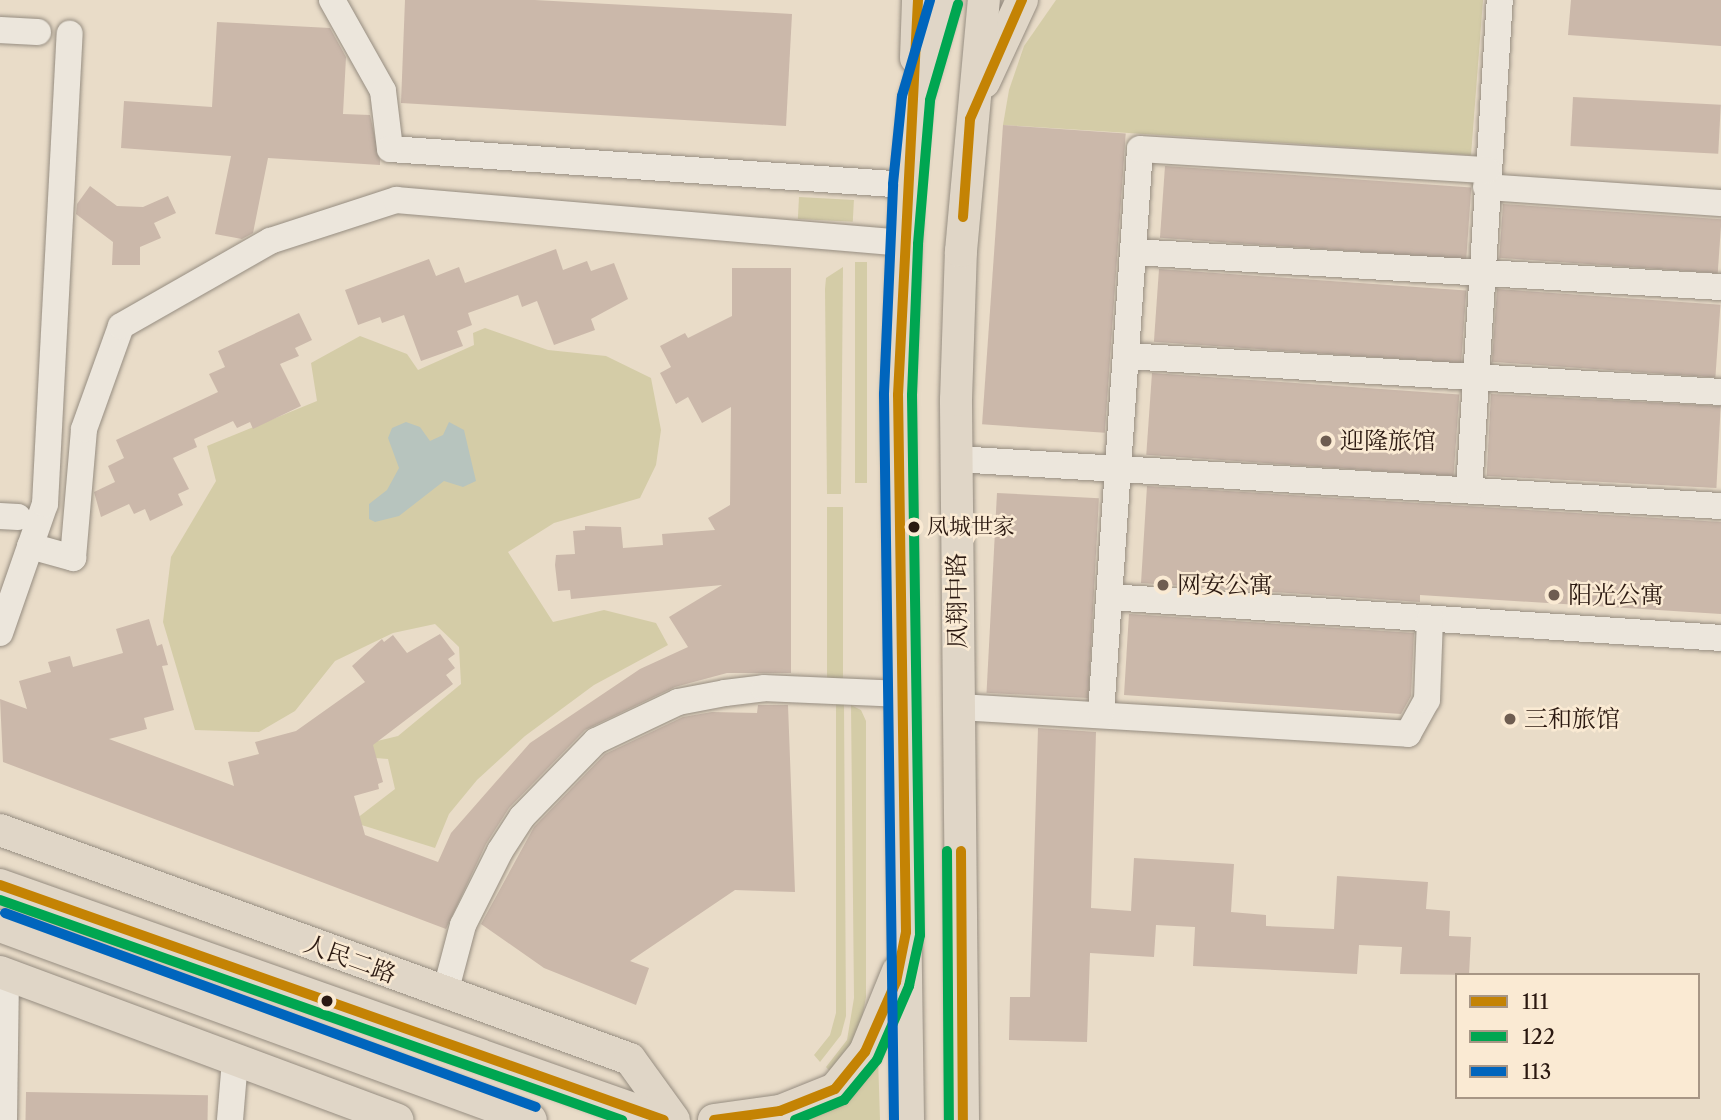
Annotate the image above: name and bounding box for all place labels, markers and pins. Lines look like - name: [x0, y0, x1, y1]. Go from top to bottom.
- place label: 迎隆旅馆: [1340, 427, 1436, 455]
- marker: 迎隆旅馆: [1318, 433, 1334, 449]
- place label: 凤城世家: [927, 514, 1015, 540]
- marker: 凤城世家: [907, 520, 921, 534]
- place label: 网安公寓: [1177, 571, 1273, 599]
- marker: 网安公寓: [1155, 577, 1171, 593]
- place label: 阳光公寓: [1568, 581, 1664, 609]
- marker: 阳光公寓: [1546, 587, 1562, 603]
- place label: 三和旅馆: [1524, 705, 1620, 733]
- marker: 三和旅馆: [1502, 711, 1518, 727]
- unlabelled marker: [320, 994, 334, 1008]

